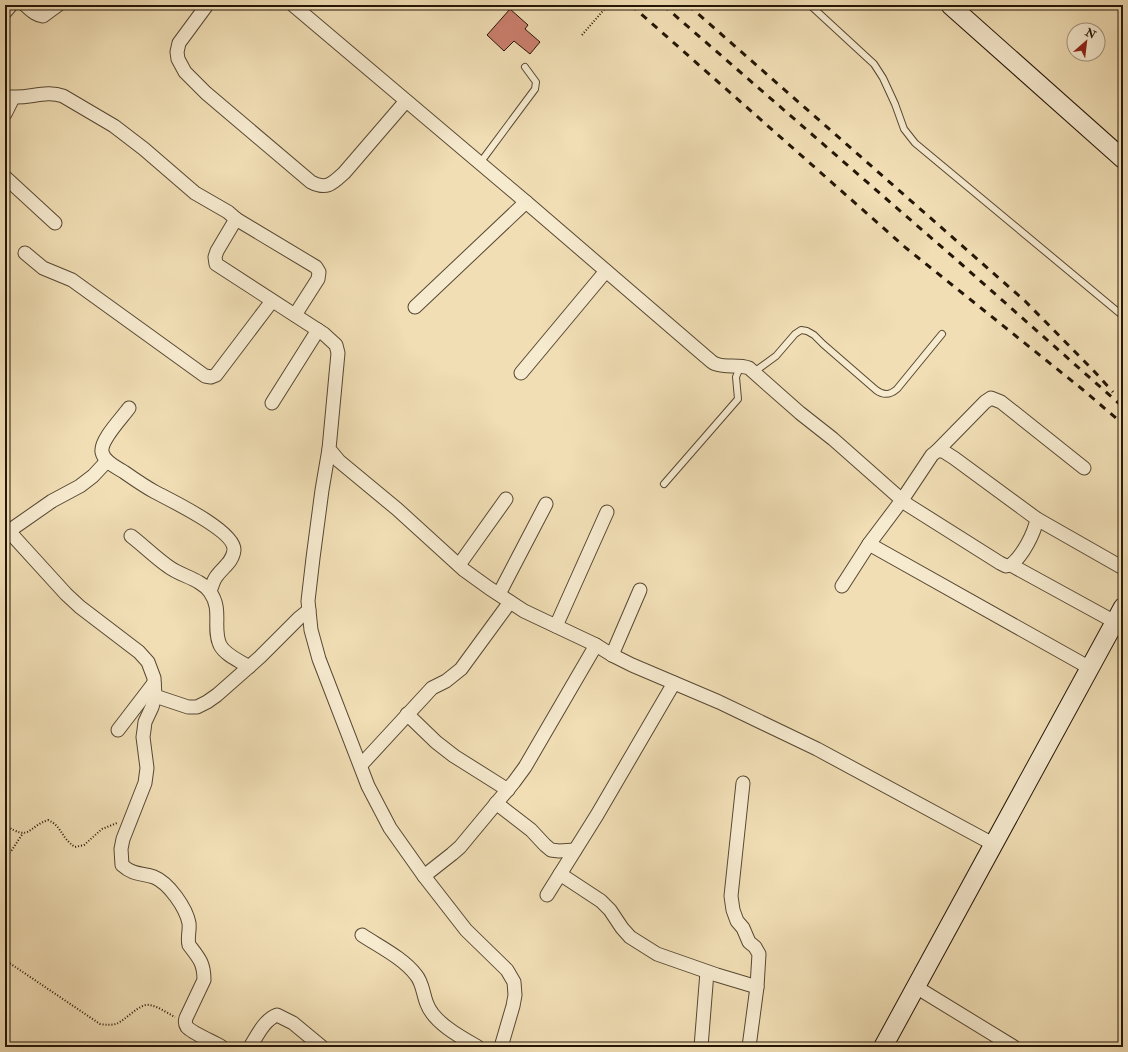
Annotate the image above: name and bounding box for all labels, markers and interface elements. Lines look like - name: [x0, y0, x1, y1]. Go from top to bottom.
- north arrow: [1066, 22, 1106, 62]
- text: N: [1082, 25, 1099, 42]

